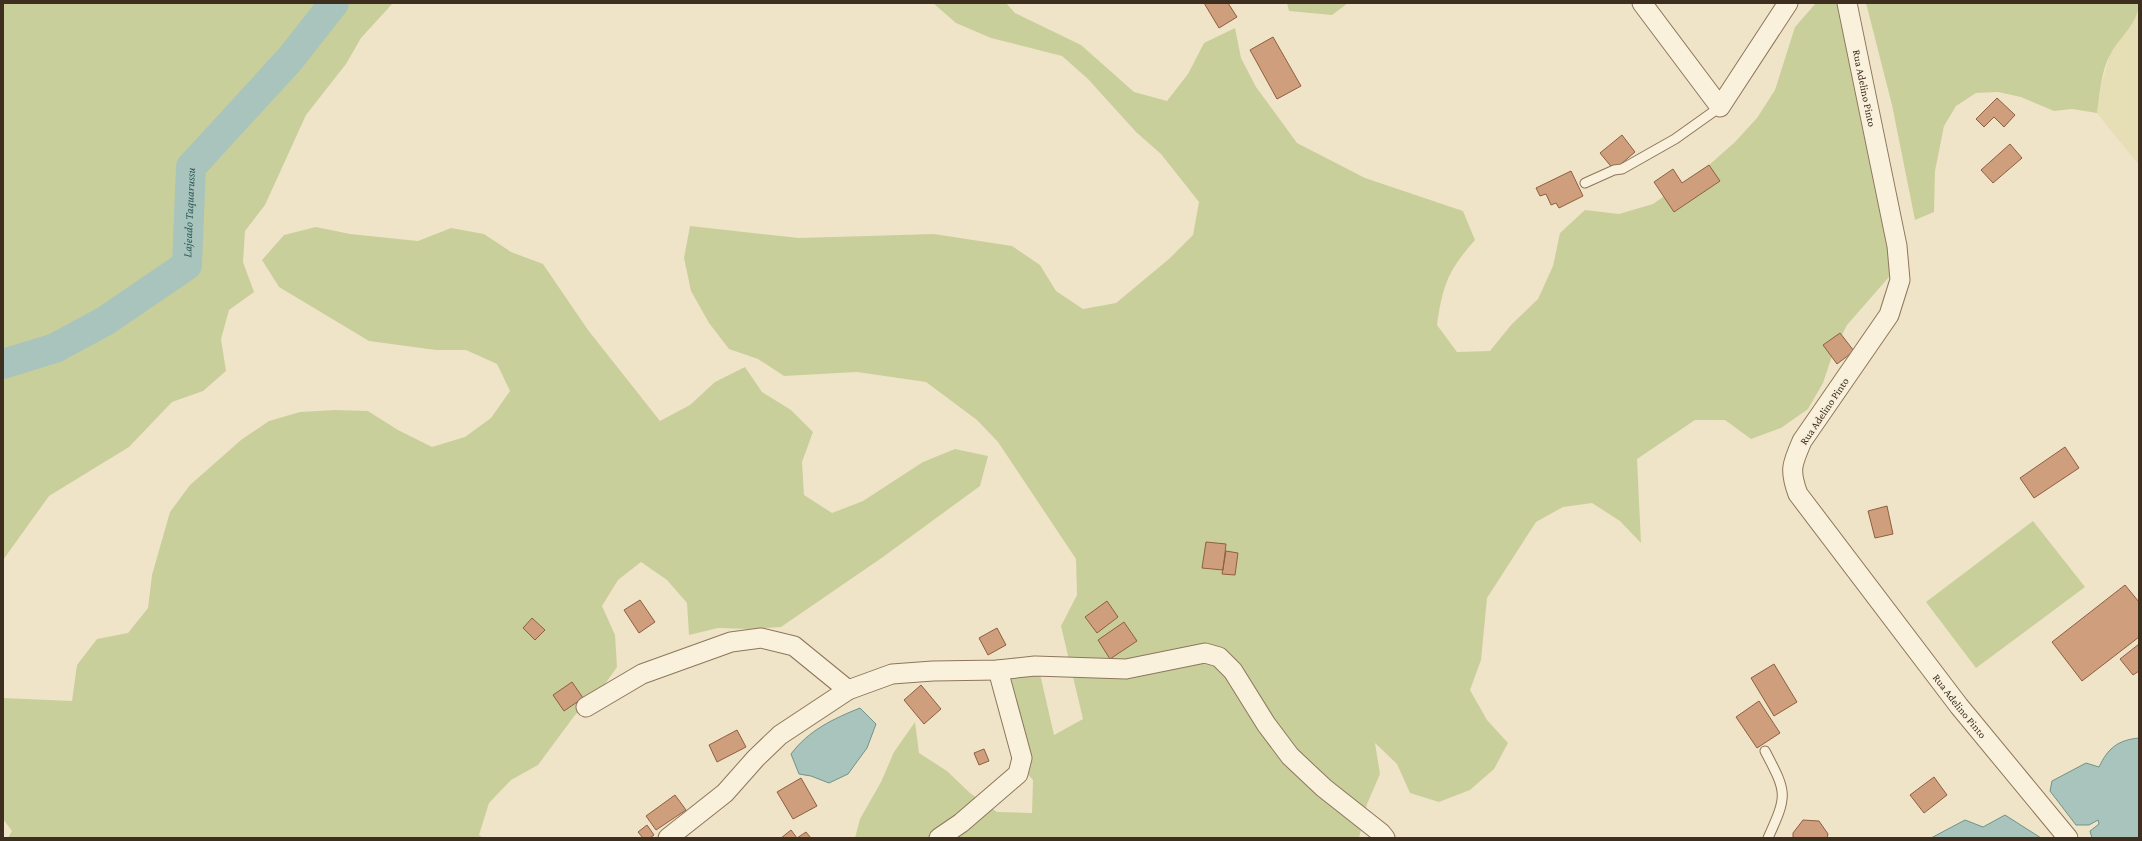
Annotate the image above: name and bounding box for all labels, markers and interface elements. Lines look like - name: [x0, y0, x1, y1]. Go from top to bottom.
- street label: Rua Adelino Pinto: [1851, 49, 1878, 128]
- water label: Lajeado Taquarussu: [180, 167, 198, 258]
- street label: Rua Adelino Pinto: [1797, 375, 1851, 447]
- street label: Rua Adelino Pinto: [1931, 671, 1989, 741]

